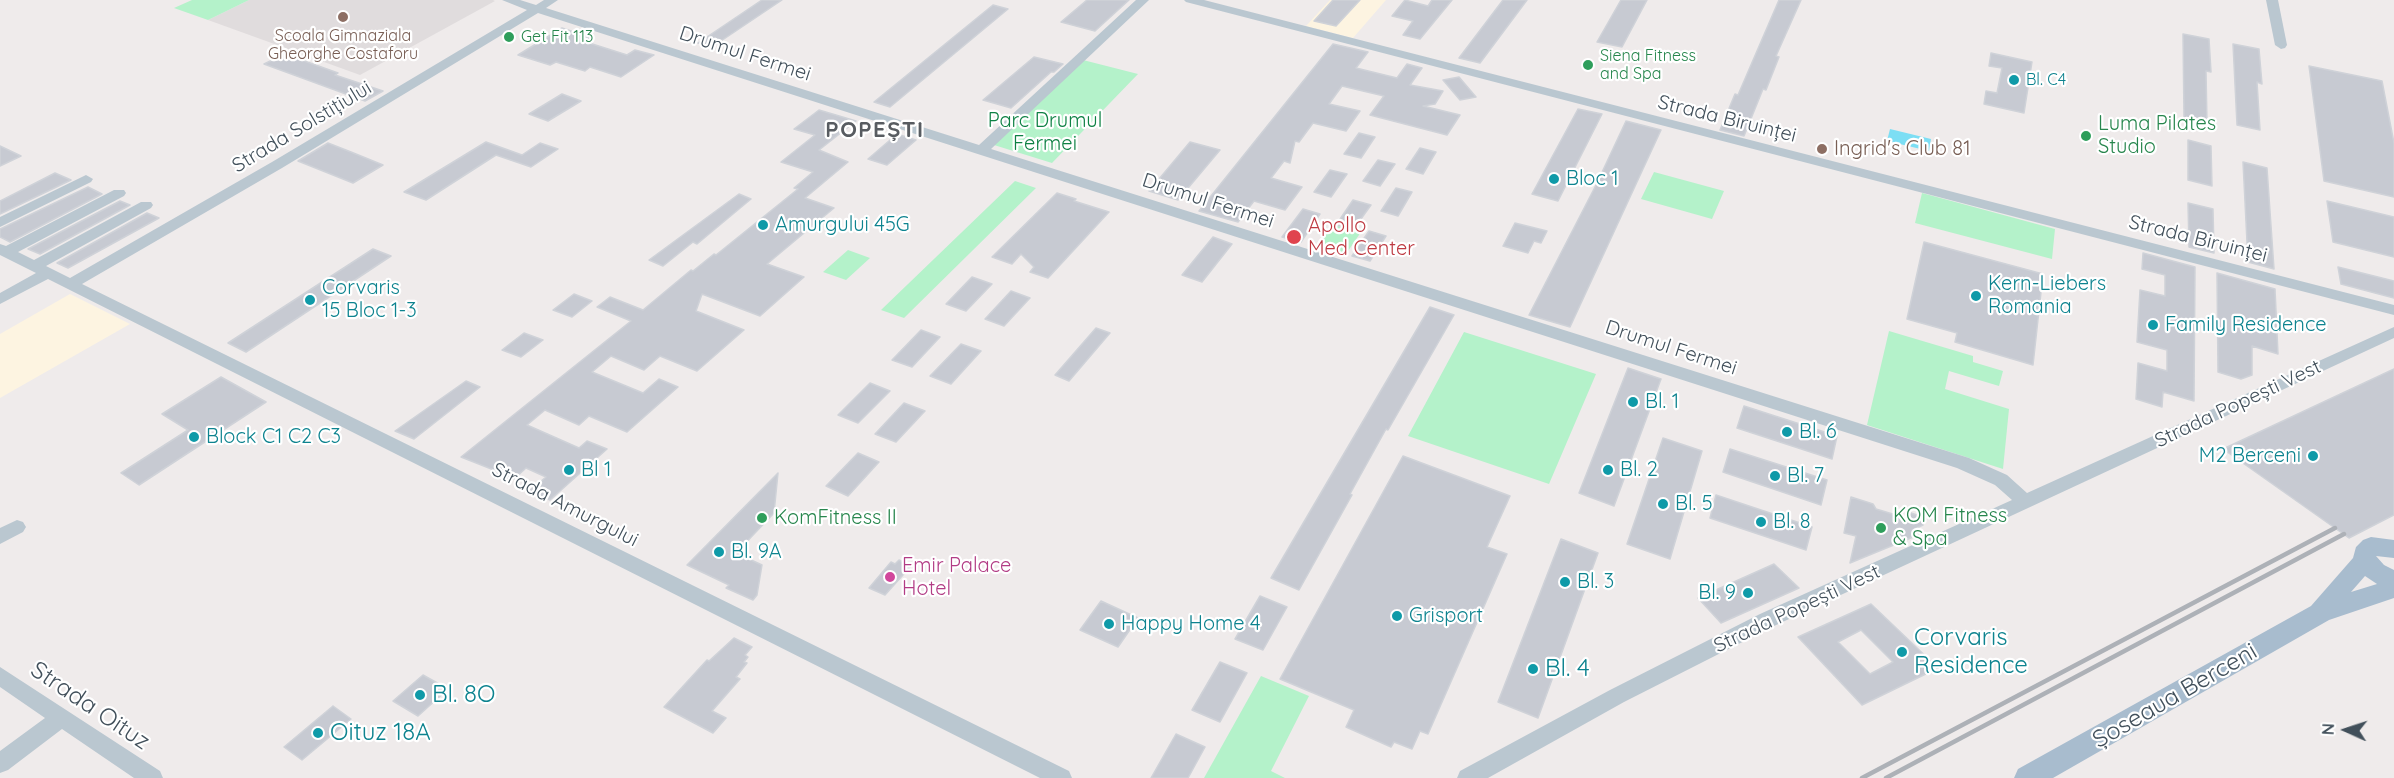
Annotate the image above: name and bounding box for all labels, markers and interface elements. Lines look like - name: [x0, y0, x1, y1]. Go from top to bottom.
- marker: Scoala Gimnaziala Gheorghe Costaforu: [336, 10, 350, 24]
- street label: Drumul Fermei: [676, 21, 814, 87]
- place label: Scoala Gimnaziala Gheorghe Costaforu: [268, 26, 418, 64]
- place label: Get Fit 113: [521, 27, 593, 47]
- marker: Get Fit 113: [502, 30, 516, 44]
- place label: Siena Fitness and Spa: [1600, 46, 1696, 84]
- marker: Siena Fitness and Spa: [1581, 58, 1595, 72]
- place label: Bl. C4: [2026, 70, 2066, 90]
- marker: Bl. C4: [2007, 73, 2021, 87]
- street label: Strada Solstițiului: [228, 76, 376, 178]
- street label: Strada Biruinței: [1655, 90, 1799, 148]
- park label: Parc Drumul Fermei: [988, 109, 1102, 156]
- place label: Luma Pilates Studio: [2098, 112, 2216, 159]
- district label: POPEȘTI: [825, 117, 925, 143]
- marker: Luma Pilates Studio: [2079, 129, 2093, 143]
- place label: Ingrid's Club 81: [1834, 137, 1971, 161]
- marker: Ingrid's Club 81: [1815, 142, 1829, 156]
- place label: Bloc 1: [1566, 167, 1619, 191]
- street label: Drumul Fermei: [1139, 168, 1277, 234]
- marker: Bloc 1: [1547, 172, 1561, 186]
- street label: Strada Biruinței: [2126, 210, 2270, 268]
- place label: Amurgului 45G: [775, 213, 910, 237]
- place label: Apollo Med Center: [1308, 214, 1415, 261]
- marker: Amurgului 45G: [756, 218, 770, 232]
- marker: Apollo Med Center: [1285, 228, 1303, 246]
- place label: Kern-Liebers Romania: [1988, 272, 2106, 319]
- place label: Corvaris 15 Bloc 1-3: [322, 276, 417, 323]
- marker: Kern-Liebers Romania: [1969, 289, 1983, 303]
- marker: Corvaris 15 Bloc 1-3: [303, 293, 317, 307]
- place label: Family Residence: [2165, 313, 2327, 337]
- street label: Drumul Fermei: [1602, 315, 1740, 381]
- marker: Family Residence: [2146, 318, 2160, 332]
- street label: Strada Popești Vest: [2151, 355, 2325, 453]
- place label: Bl. 1: [1645, 390, 1679, 414]
- marker: Bl. 1: [1626, 395, 1640, 409]
- place label: Bl. 6: [1799, 420, 1836, 444]
- place label: Block C1 C2 C3: [206, 425, 341, 449]
- marker: Bl. 6: [1780, 425, 1794, 439]
- marker: Block C1 C2 C3: [187, 430, 201, 444]
- place label: M2 Berceni: [2199, 444, 2301, 468]
- marker: M2 Berceni: [2306, 449, 2320, 463]
- street label: Strada Amurgului: [488, 458, 642, 552]
- place label: Bl 1: [581, 458, 611, 482]
- place label: Bl. 2: [1620, 458, 1658, 482]
- marker: Bl 1: [562, 463, 576, 477]
- marker: Bl. 2: [1601, 463, 1615, 477]
- place label: Bl. 7: [1787, 464, 1824, 488]
- marker: Bl. 7: [1768, 469, 1782, 483]
- place label: Bl. 5: [1675, 492, 1713, 516]
- marker: Bl. 5: [1656, 497, 1670, 511]
- place label: KOM Fitness & Spa: [1893, 504, 2007, 551]
- place label: KomFitness II: [774, 506, 897, 530]
- place label: Bl. 8: [1773, 510, 1810, 534]
- marker: KomFitness II: [755, 511, 769, 525]
- marker: Bl. 8: [1754, 515, 1768, 529]
- marker: KOM Fitness & Spa: [1874, 521, 1888, 535]
- place label: Bl. 9A: [731, 540, 782, 564]
- marker: Bl. 9A: [712, 545, 726, 559]
- place label: Emir Palace Hotel: [902, 554, 1011, 601]
- street label: Strada Popești Vest: [1710, 560, 1884, 658]
- marker: Emir Palace Hotel: [883, 570, 897, 584]
- place label: Bl. 3: [1577, 570, 1614, 594]
- marker: Bl. 3: [1558, 575, 1572, 589]
- place label: Bl. 9: [1698, 581, 1736, 605]
- marker: Bl. 9: [1741, 586, 1755, 600]
- place label: Grisport: [1409, 604, 1483, 628]
- marker: Grisport: [1390, 609, 1404, 623]
- place label: Happy Home 4: [1121, 612, 1261, 636]
- marker: Happy Home 4: [1102, 617, 1116, 631]
- place label: Corvaris Residence: [1914, 624, 2028, 680]
- street label: Șoseaua Berceni: [2088, 637, 2262, 755]
- marker: Corvaris Residence: [1895, 645, 1909, 659]
- place label: Bl. 4: [1545, 655, 1590, 683]
- street label: Strada Oituz: [25, 656, 155, 756]
- marker: Bl. 4: [1526, 662, 1540, 676]
- place label: Bl. 8O: [432, 681, 495, 709]
- marker: Bl. 8O: [413, 688, 427, 702]
- north arrow: [2316, 700, 2376, 760]
- place label: Oituz 18A: [330, 719, 431, 747]
- text: N: [2318, 723, 2338, 735]
- marker: Oituz 18A: [311, 726, 325, 740]

